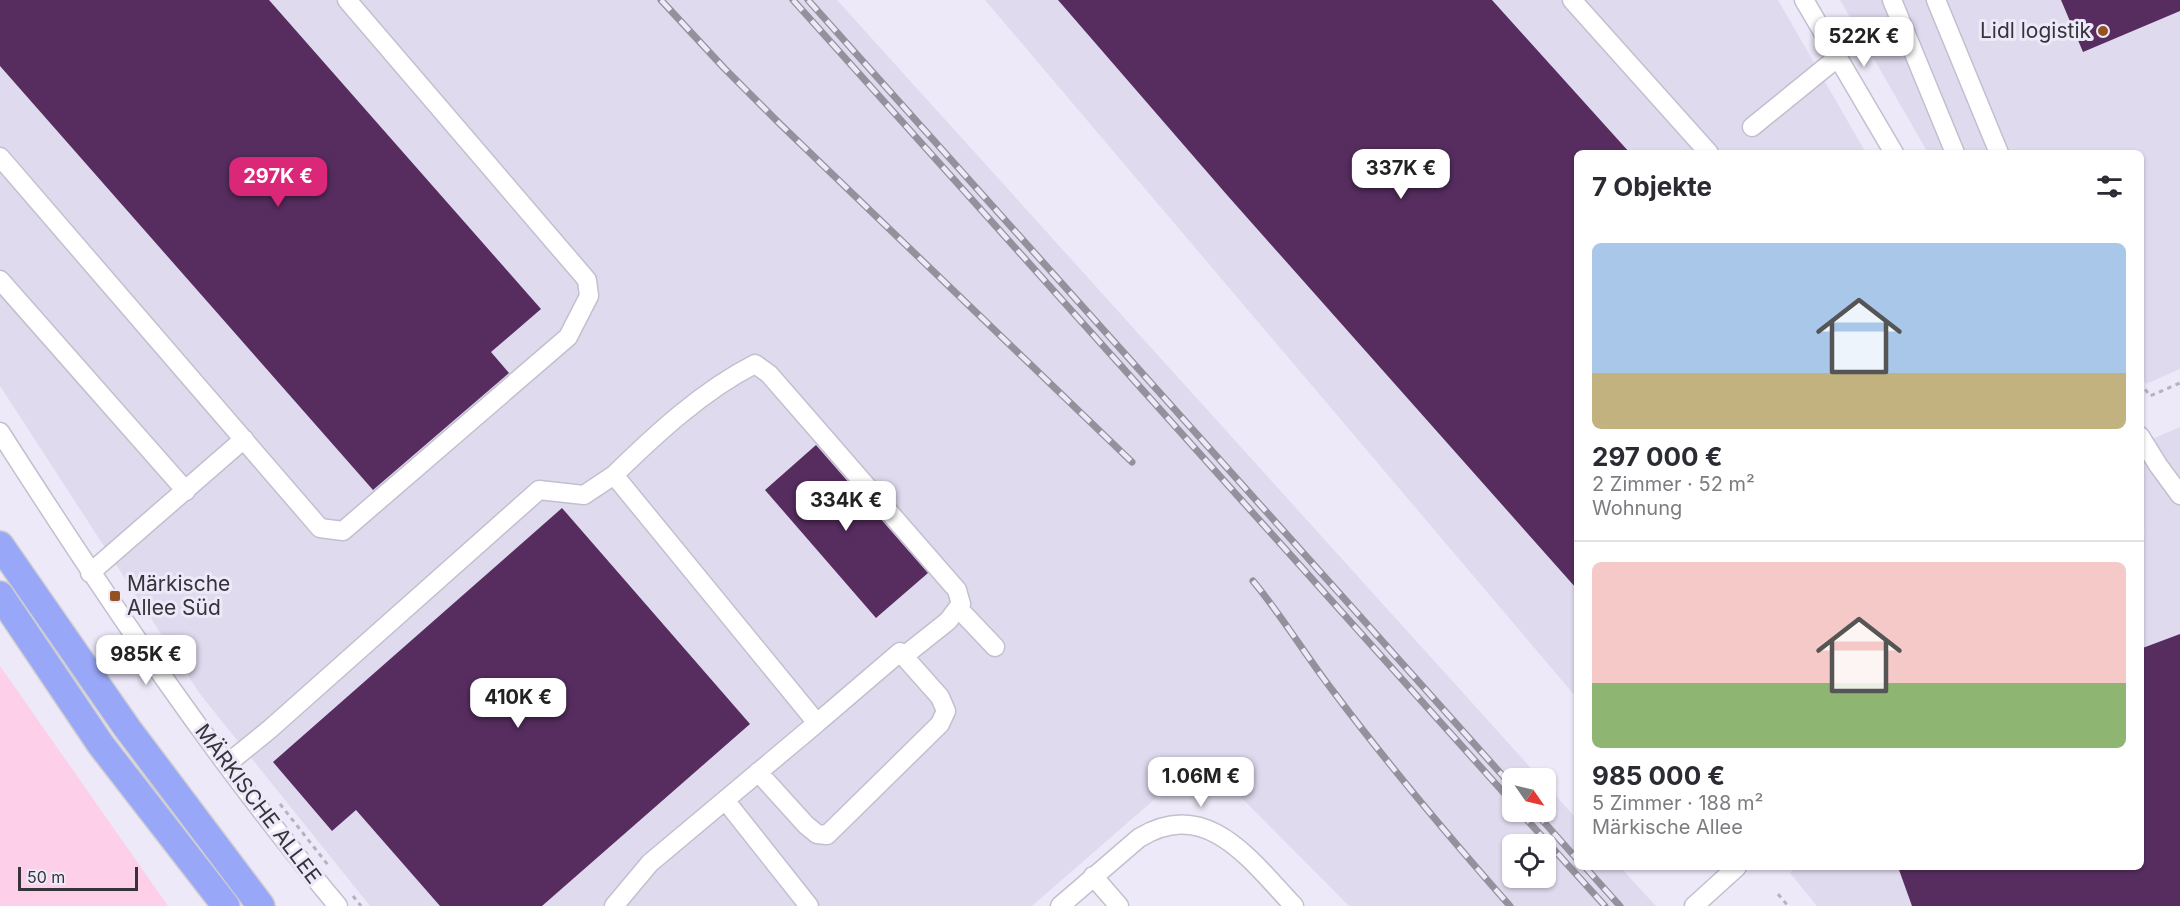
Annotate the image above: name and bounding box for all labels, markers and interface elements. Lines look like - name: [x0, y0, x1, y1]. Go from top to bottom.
- pin: 522K €: [1815, 17, 1913, 68]
- place label: Lidl logistik: [1980, 18, 2091, 43]
- text: 522K €: [1829, 24, 1899, 48]
- marker: Lidl logistik: [2096, 24, 2110, 38]
- pin: 337K €: [1352, 149, 1450, 200]
- text: 337K €: [1366, 156, 1436, 180]
- pin: 297K €: [229, 157, 327, 208]
- text: 297K €: [243, 164, 313, 188]
- icon: filters: [2093, 170, 2126, 203]
- text: 7 Objekte: [1592, 171, 1712, 202]
- icon: home: [1805, 282, 1913, 390]
- text: 297 000 €: [1592, 441, 1723, 472]
- text: 2 Zimmer · 52 m²: [1592, 472, 1755, 496]
- pin: 334K €: [797, 481, 895, 532]
- text: 334K €: [810, 488, 882, 512]
- text: Wohnung: [1592, 496, 1682, 520]
- place label: Märkische Allee Süd: [127, 571, 230, 620]
- marker: Märkische Allee Süd: [108, 589, 122, 603]
- icon: home: [1805, 601, 1913, 709]
- pin: 985K €: [97, 635, 195, 686]
- text: 985K €: [110, 642, 182, 666]
- pin: 410K €: [469, 678, 567, 729]
- text: 410K €: [484, 685, 552, 709]
- street label: MÄRKISCHE ALLEE: [190, 718, 327, 888]
- pin: 1.06M €: [1146, 757, 1256, 808]
- text: 985 000 €: [1592, 760, 1725, 791]
- text: 1.06M €: [1162, 764, 1240, 788]
- north arrow: [1502, 768, 1556, 822]
- map controls: [1502, 768, 1556, 888]
- text: 5 Zimmer · 188 m²: [1592, 791, 1763, 815]
- text: Märkische Allee: [1592, 815, 1743, 839]
- button: locate: [1502, 834, 1556, 888]
- scale bar: [18, 864, 138, 892]
- text: 50 m: [27, 867, 65, 887]

